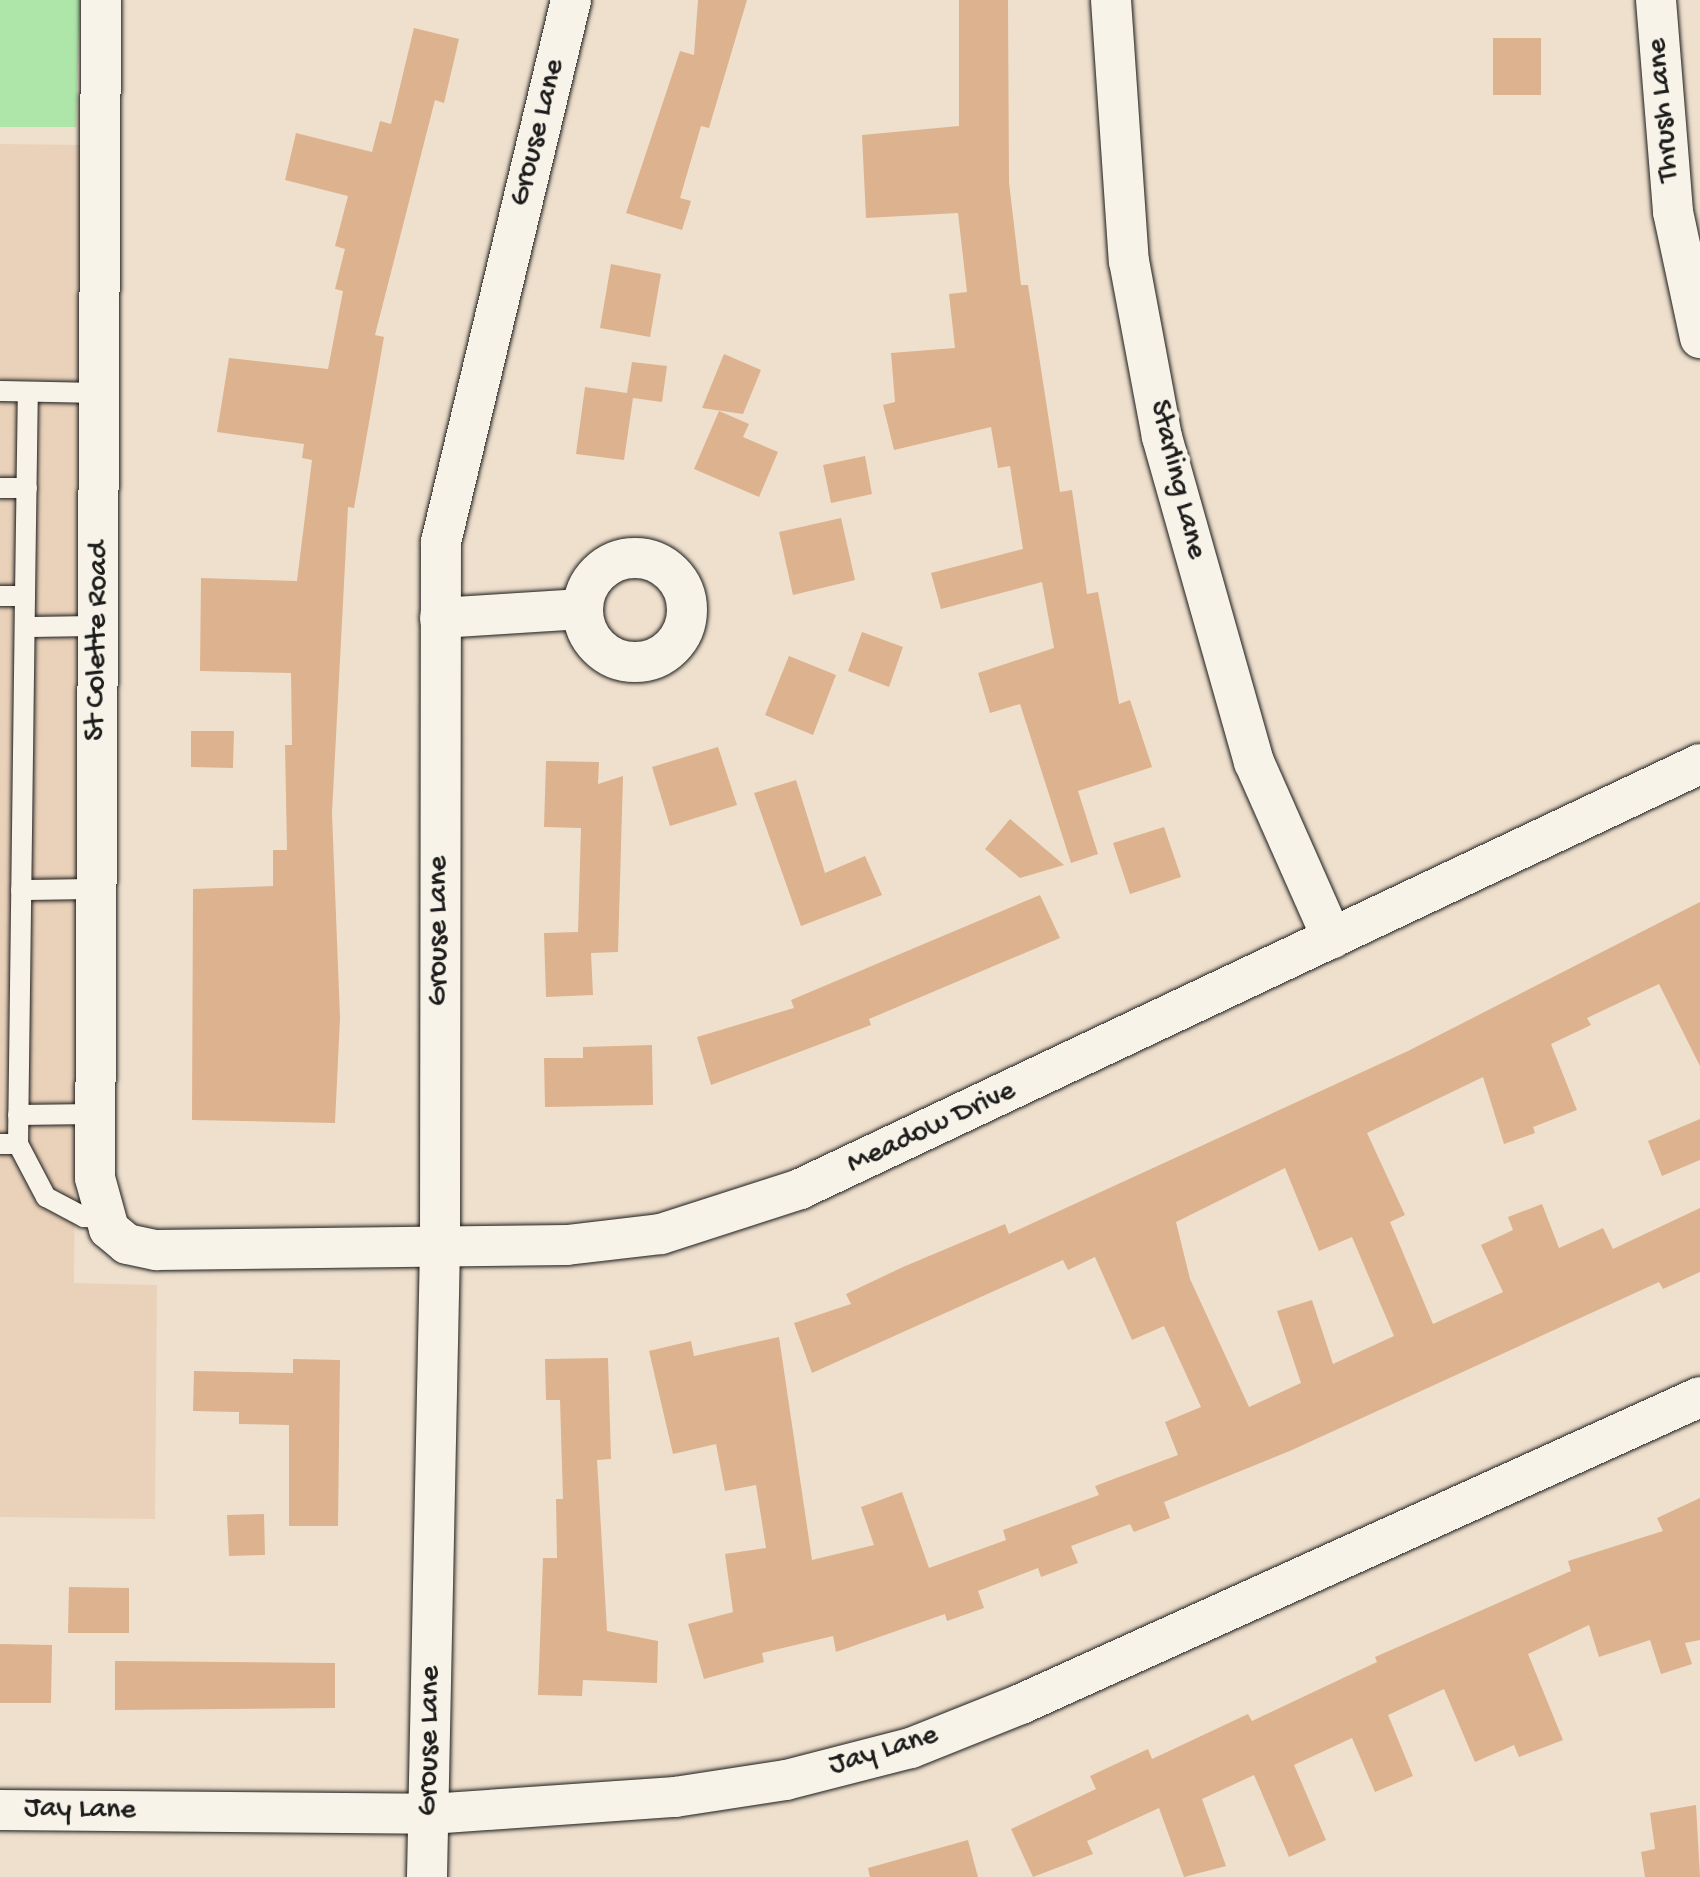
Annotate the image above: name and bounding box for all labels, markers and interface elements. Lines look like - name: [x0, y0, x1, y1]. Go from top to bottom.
- street label: Thrush Lane: [1641, 37, 1689, 183]
- street label: Grouse Lane: [503, 56, 575, 210]
- street label: Starling Lane: [1139, 397, 1213, 563]
- street label: St Colette Road: [79, 541, 119, 741]
- street label: Grouse Lane: [422, 856, 458, 1006]
- street label: Meadow Drive: [842, 1074, 1022, 1184]
- street label: Grouse Lane: [412, 1666, 450, 1816]
- street label: Jay Lane: [825, 1718, 943, 1786]
- street label: Jay Lane: [24, 1792, 136, 1830]

